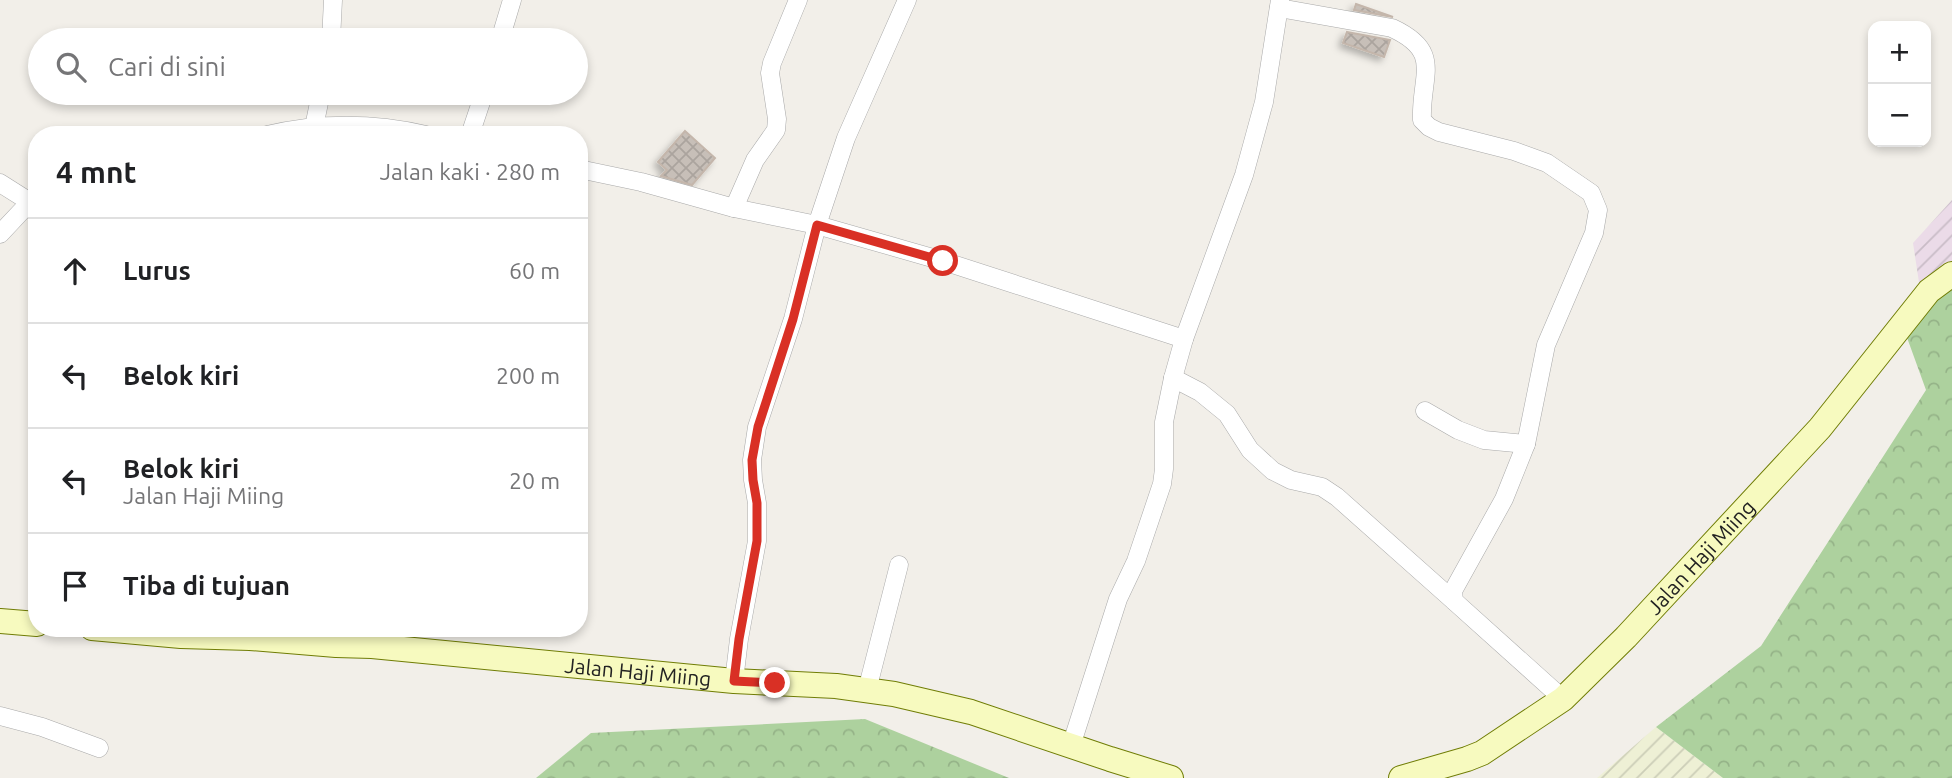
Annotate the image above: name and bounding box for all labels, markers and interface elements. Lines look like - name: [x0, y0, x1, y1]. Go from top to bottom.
- map controls: [1868, 21, 1931, 147]
- button: +: [1868, 21, 1931, 84]
- search box: [28, 28, 588, 105]
- icon: search: [52, 48, 90, 86]
- text: Cari di sini: [108, 52, 226, 81]
- button: −: [1868, 84, 1931, 147]
- text: 4 mnt: [56, 155, 136, 189]
- text: Jalan kaki · 280 m: [380, 159, 560, 184]
- route start: [927, 245, 958, 276]
- icon: ahead: [56, 252, 94, 290]
- text: Lurus: [123, 256, 191, 285]
- text: 60 m: [509, 258, 560, 283]
- icon: left: [56, 357, 94, 395]
- text: Belok kiri: [123, 361, 239, 390]
- text: 200 m: [496, 363, 560, 388]
- text: Belok kiri: [123, 454, 239, 483]
- icon: left: [56, 462, 94, 500]
- text: 20 m: [509, 468, 560, 493]
- text: Jalan Haji Miing: [123, 483, 284, 508]
- street label: Jalan Haji Miing: [1642, 495, 1759, 619]
- icon: arrive: [56, 567, 94, 605]
- text: Tiba di tujuan: [123, 571, 290, 600]
- street label: Jalan Haji Miing: [564, 653, 713, 691]
- route end: [759, 667, 790, 698]

